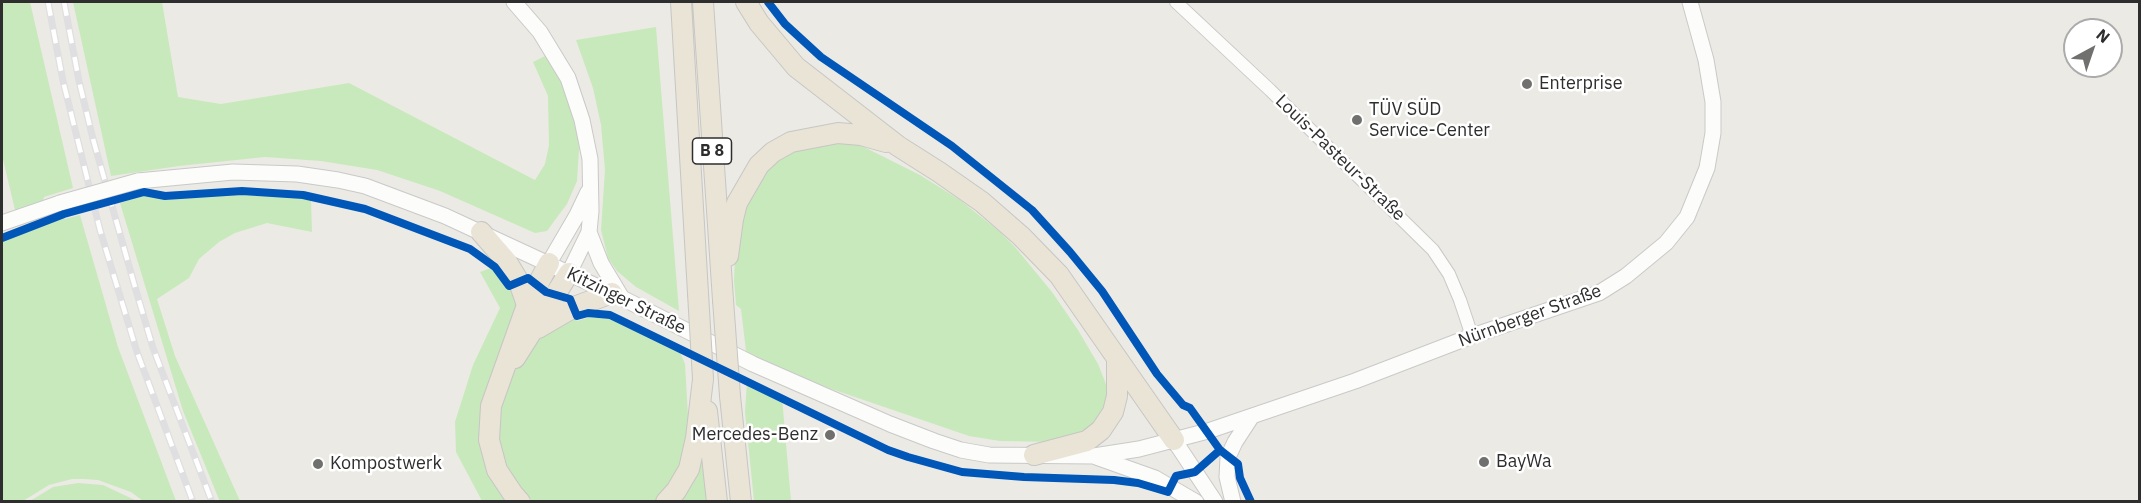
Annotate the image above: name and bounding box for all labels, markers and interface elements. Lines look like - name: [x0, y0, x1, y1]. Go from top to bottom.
- north arrow: [2063, 18, 2123, 78]
- text: N: [2092, 24, 2114, 47]
- place label: Enterprise: [1539, 73, 1623, 95]
- marker: Enterprise: [1520, 77, 1534, 91]
- street label: Louis-Pasteur-Straße: [1271, 90, 1409, 226]
- place label: TÜV SÜD Service-Center: [1369, 99, 1490, 142]
- marker: TÜV SÜD Service-Center: [1350, 113, 1364, 127]
- road number: B 8: [692, 138, 732, 164]
- street label: Kitzinger Straße: [563, 263, 689, 339]
- street label: Nürnberger Straße: [1455, 280, 1605, 352]
- place label: Mercedes-Benz: [692, 424, 818, 446]
- marker: Mercedes-Benz: [823, 428, 837, 442]
- place label: BayWa: [1496, 451, 1552, 473]
- place label: Kompostwerk: [330, 453, 442, 475]
- marker: BayWa: [1477, 455, 1491, 469]
- marker: Kompostwerk: [311, 457, 325, 471]

